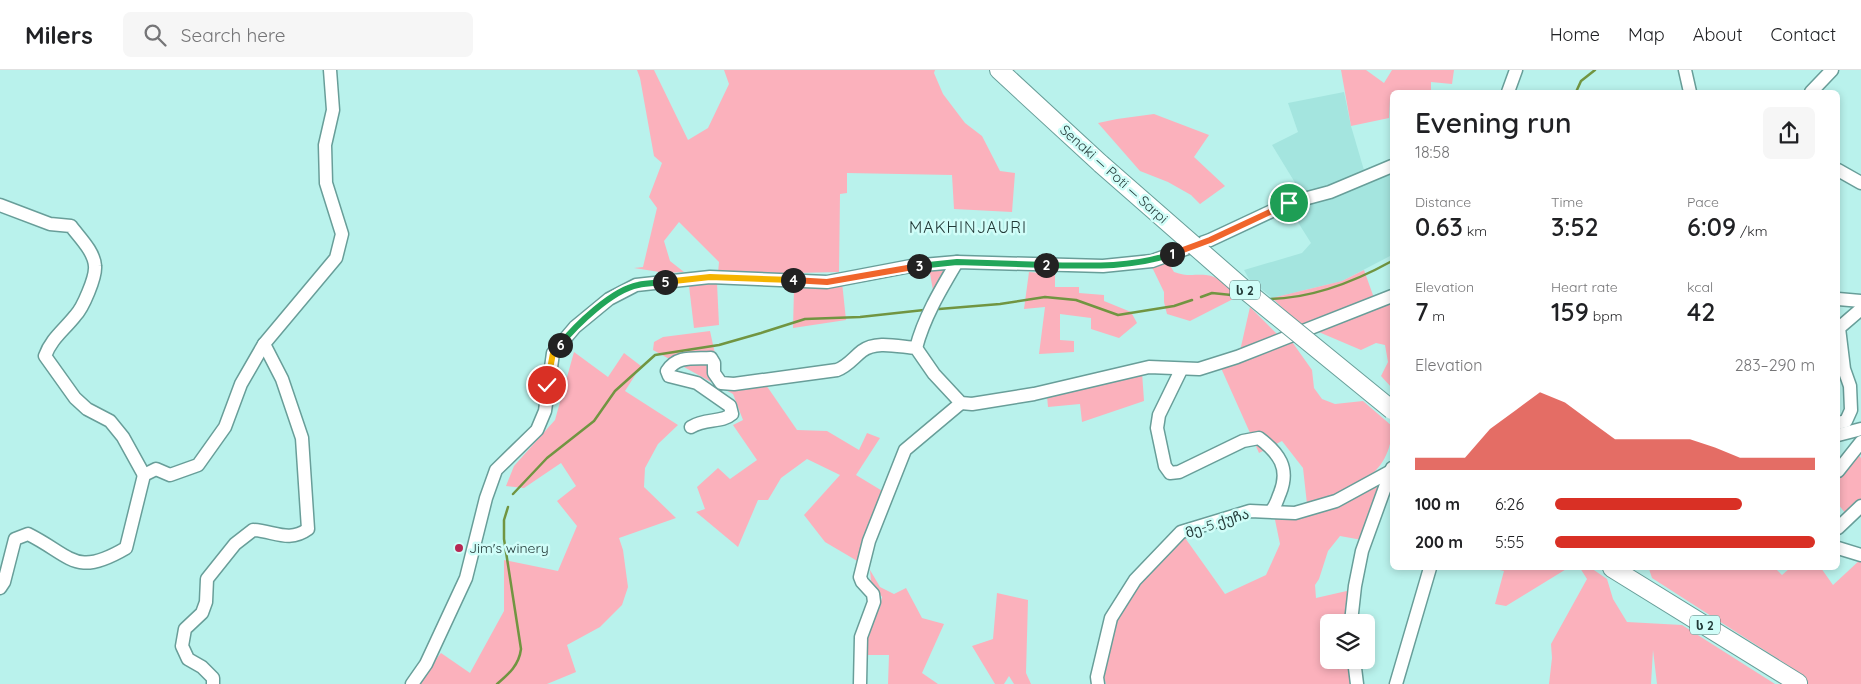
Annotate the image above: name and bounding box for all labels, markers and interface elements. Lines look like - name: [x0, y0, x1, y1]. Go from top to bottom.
- search box: [123, 12, 473, 57]
- text: Milers: [25, 20, 93, 50]
- icon: search: [141, 21, 169, 49]
- text: Search here: [181, 23, 286, 47]
- text: Home: [1550, 23, 1600, 46]
- text: Map: [1628, 23, 1665, 46]
- text: About: [1693, 23, 1743, 46]
- text: Contact: [1771, 23, 1836, 46]
- text: Evening run: [1415, 105, 1572, 140]
- button: share: [1763, 107, 1815, 159]
- street label: Senaki — Poti — Sarpi: [1056, 121, 1172, 227]
- text: 18:58: [1415, 142, 1450, 162]
- pin: [1268, 182, 1310, 224]
- icon: arrive: [1275, 189, 1303, 217]
- text: Distance: [1415, 193, 1471, 211]
- text: Time: [1551, 193, 1583, 211]
- text: Pace: [1687, 193, 1719, 211]
- text: 0.63: [1415, 211, 1463, 242]
- text: 3:52: [1551, 211, 1599, 242]
- text: 6:09: [1687, 211, 1736, 242]
- district label: MAKHINJAURI: [909, 217, 1027, 237]
- text: km: [1463, 222, 1487, 240]
- text: /km: [1736, 222, 1768, 240]
- pin: 1: [1160, 242, 1184, 266]
- text: 1: [1170, 245, 1175, 263]
- pin: 2: [1034, 252, 1058, 278]
- pin: 3: [906, 254, 932, 278]
- text: 2: [1043, 256, 1050, 274]
- text: 3: [916, 257, 923, 275]
- pin: 4: [780, 268, 806, 292]
- pin: 5: [652, 270, 678, 294]
- text: 4: [789, 271, 798, 289]
- text: 5: [661, 273, 670, 291]
- text: Elevation: [1415, 278, 1474, 296]
- text: Heart rate: [1551, 278, 1618, 296]
- text: kcal: [1687, 278, 1713, 296]
- road number: ს 2: [1230, 280, 1260, 300]
- text: 7: [1415, 296, 1428, 327]
- text: 159: [1551, 296, 1589, 327]
- text: 42: [1687, 296, 1715, 327]
- text: m: [1428, 307, 1445, 325]
- text: bpm: [1589, 307, 1622, 325]
- pin: 6: [548, 332, 572, 358]
- text: 6: [557, 336, 564, 354]
- text: Elevation: [1415, 355, 1482, 375]
- text: 283–290 m: [1735, 355, 1815, 375]
- pin: [526, 364, 568, 406]
- icon: check: [533, 371, 561, 399]
- text: 100 m: [1415, 494, 1460, 514]
- text: 6:26: [1495, 494, 1524, 514]
- street label: მე-5 ქუჩა: [1183, 504, 1251, 542]
- text: 200 m: [1415, 532, 1463, 552]
- text: 5:55: [1495, 532, 1524, 552]
- place label: Jim's winery: [469, 539, 549, 557]
- marker: Jim's winery: [453, 542, 465, 554]
- map controls: [1320, 614, 1375, 669]
- button: layers: [1320, 614, 1375, 669]
- road number: ს 2: [1690, 616, 1720, 634]

